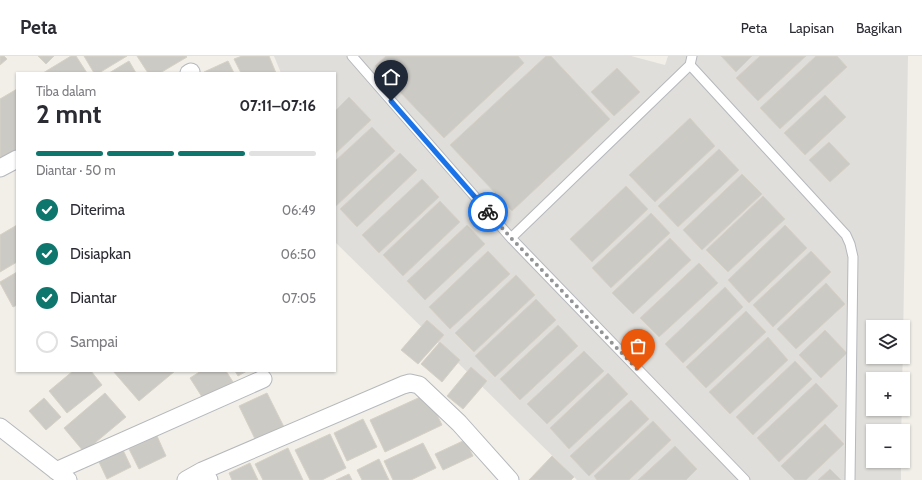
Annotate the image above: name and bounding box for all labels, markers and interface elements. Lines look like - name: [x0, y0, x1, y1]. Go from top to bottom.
- text: Peta: [20, 16, 57, 39]
- text: Peta: [741, 19, 767, 37]
- text: Lapisan: [789, 19, 834, 37]
- text: Bagikan: [856, 19, 902, 37]
- pin: [374, 60, 408, 101]
- icon: home: [380, 66, 402, 88]
- text: Tiba dalam: [36, 83, 96, 99]
- text: 07:11–07:16: [240, 97, 316, 115]
- text: 2 mnt: [36, 98, 101, 130]
- text: Diantar · 50 m: [36, 162, 116, 178]
- courier: [468, 192, 508, 232]
- icon: check: [36, 199, 58, 221]
- text: Diterima: [70, 201, 125, 219]
- icon: bike: [477, 201, 499, 223]
- text: 06:49: [282, 202, 316, 218]
- icon: check: [36, 243, 58, 265]
- text: Disiapkan: [70, 245, 131, 263]
- text: 06:50: [281, 246, 316, 262]
- icon: check: [36, 287, 58, 309]
- text: Diantar: [70, 289, 116, 307]
- text: 07:05: [282, 290, 316, 306]
- map controls: [866, 320, 910, 468]
- button: layers: [866, 320, 910, 364]
- pin: [621, 329, 655, 370]
- text: Sampai: [70, 333, 118, 351]
- icon: bag: [627, 335, 649, 357]
- button: +: [866, 372, 910, 416]
- button: −: [866, 424, 910, 468]

